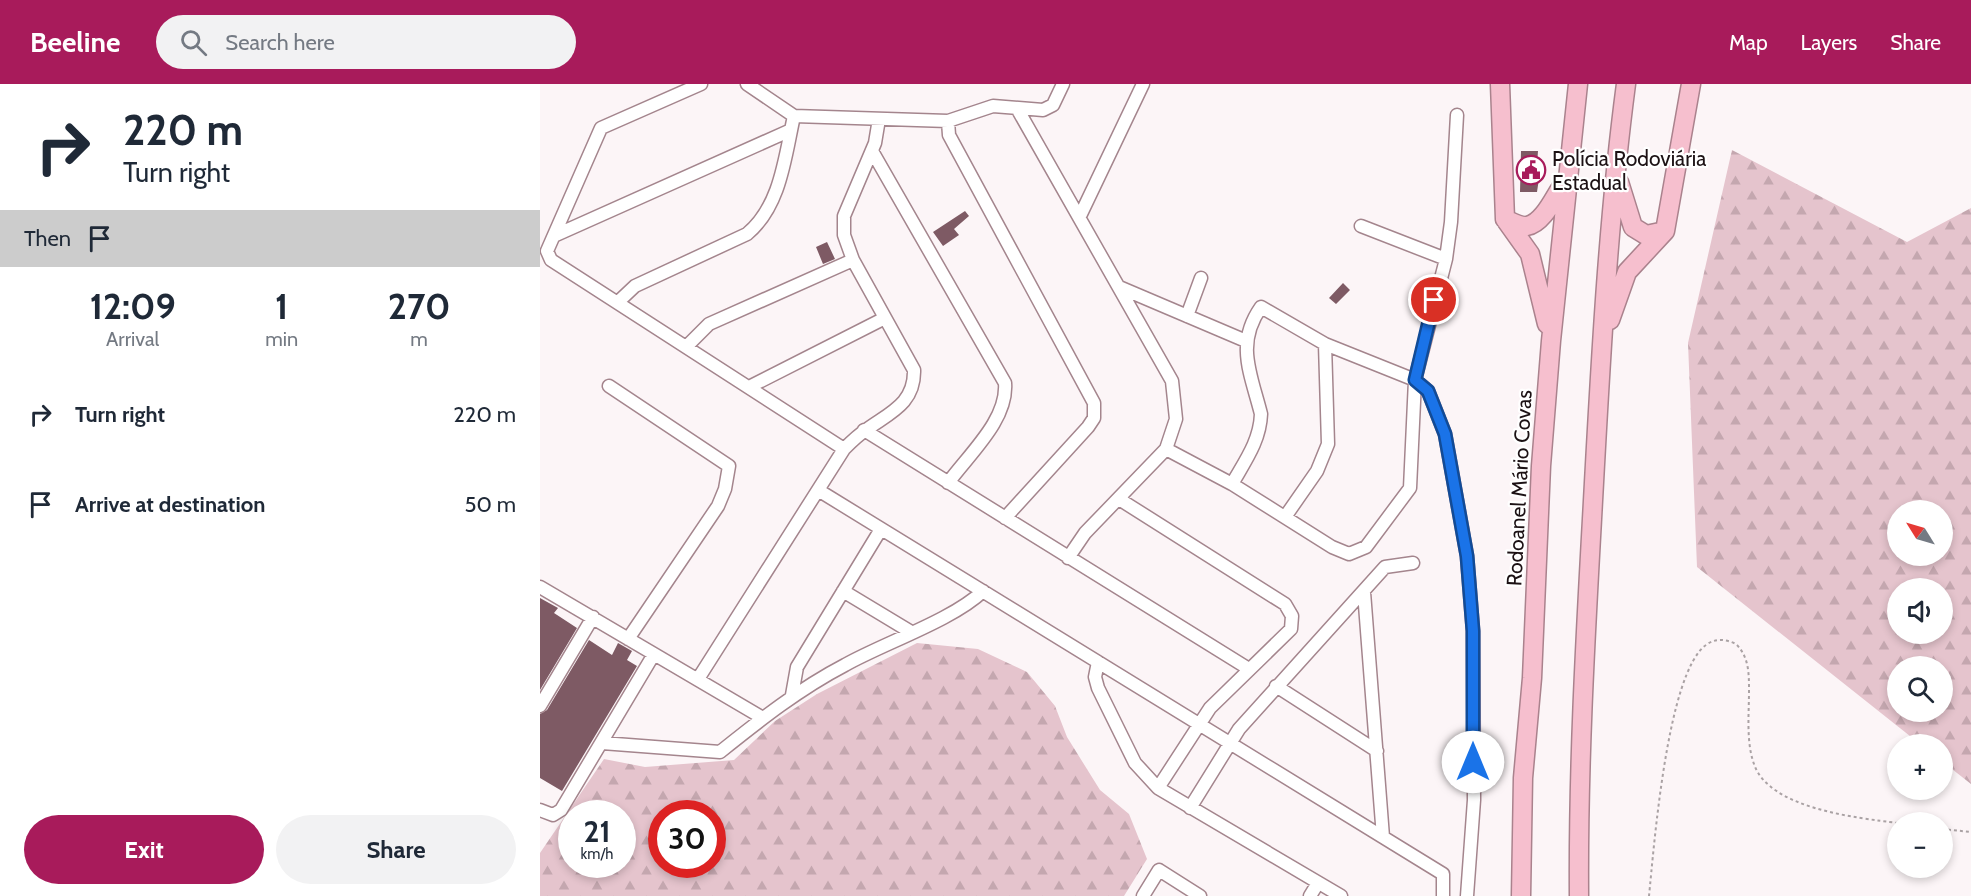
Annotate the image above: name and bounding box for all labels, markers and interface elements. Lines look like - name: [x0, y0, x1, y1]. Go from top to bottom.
- search box: [156, 15, 576, 69]
- text: Beeline: [30, 25, 120, 59]
- icon: search: [177, 26, 210, 59]
- text: Search here: [225, 29, 335, 56]
- text: Map: [1729, 30, 1768, 55]
- text: Layers: [1801, 30, 1857, 55]
- text: Share: [1890, 30, 1941, 55]
- text: 220 m: [123, 104, 243, 156]
- icon: right: [24, 108, 102, 186]
- place label: Polícia Rodoviária Estadual: [1552, 146, 1706, 195]
- public building icon: Polícia Rodoviária Estadual: [1515, 154, 1547, 186]
- text: Turn right: [123, 156, 230, 189]
- icon: arrive: [83, 222, 116, 255]
- text: Then: [24, 225, 71, 252]
- pin: [1408, 274, 1459, 325]
- icon: arrive: [1417, 283, 1450, 316]
- text: 12:09: [90, 284, 176, 328]
- text: 1: [275, 284, 288, 328]
- text: 270: [388, 284, 450, 328]
- text: Arrival: [106, 327, 159, 351]
- text: min: [265, 327, 298, 351]
- text: m: [410, 327, 428, 351]
- street label: Rodoanel Mário Covas: [1501, 389, 1537, 587]
- icon: right: [24, 398, 57, 431]
- text: Turn right: [75, 401, 165, 428]
- text: 220 m: [453, 401, 516, 428]
- icon: arrive: [24, 488, 57, 521]
- text: Arrive at destination: [75, 491, 265, 518]
- text: 50 m: [464, 491, 516, 518]
- north arrow: [1887, 500, 1953, 566]
- map controls: [1887, 500, 1953, 878]
- button: sound: [1887, 578, 1953, 644]
- button: search: [1887, 656, 1953, 722]
- position arrow: [1441, 730, 1505, 794]
- button: +: [1887, 734, 1953, 800]
- speed limit sign: 30: [648, 800, 726, 878]
- button: −: [1887, 812, 1953, 878]
- text: 21: [584, 813, 610, 850]
- button: Exit: [24, 815, 264, 884]
- button: Share: [276, 815, 516, 884]
- text: km/h: [581, 845, 613, 863]

